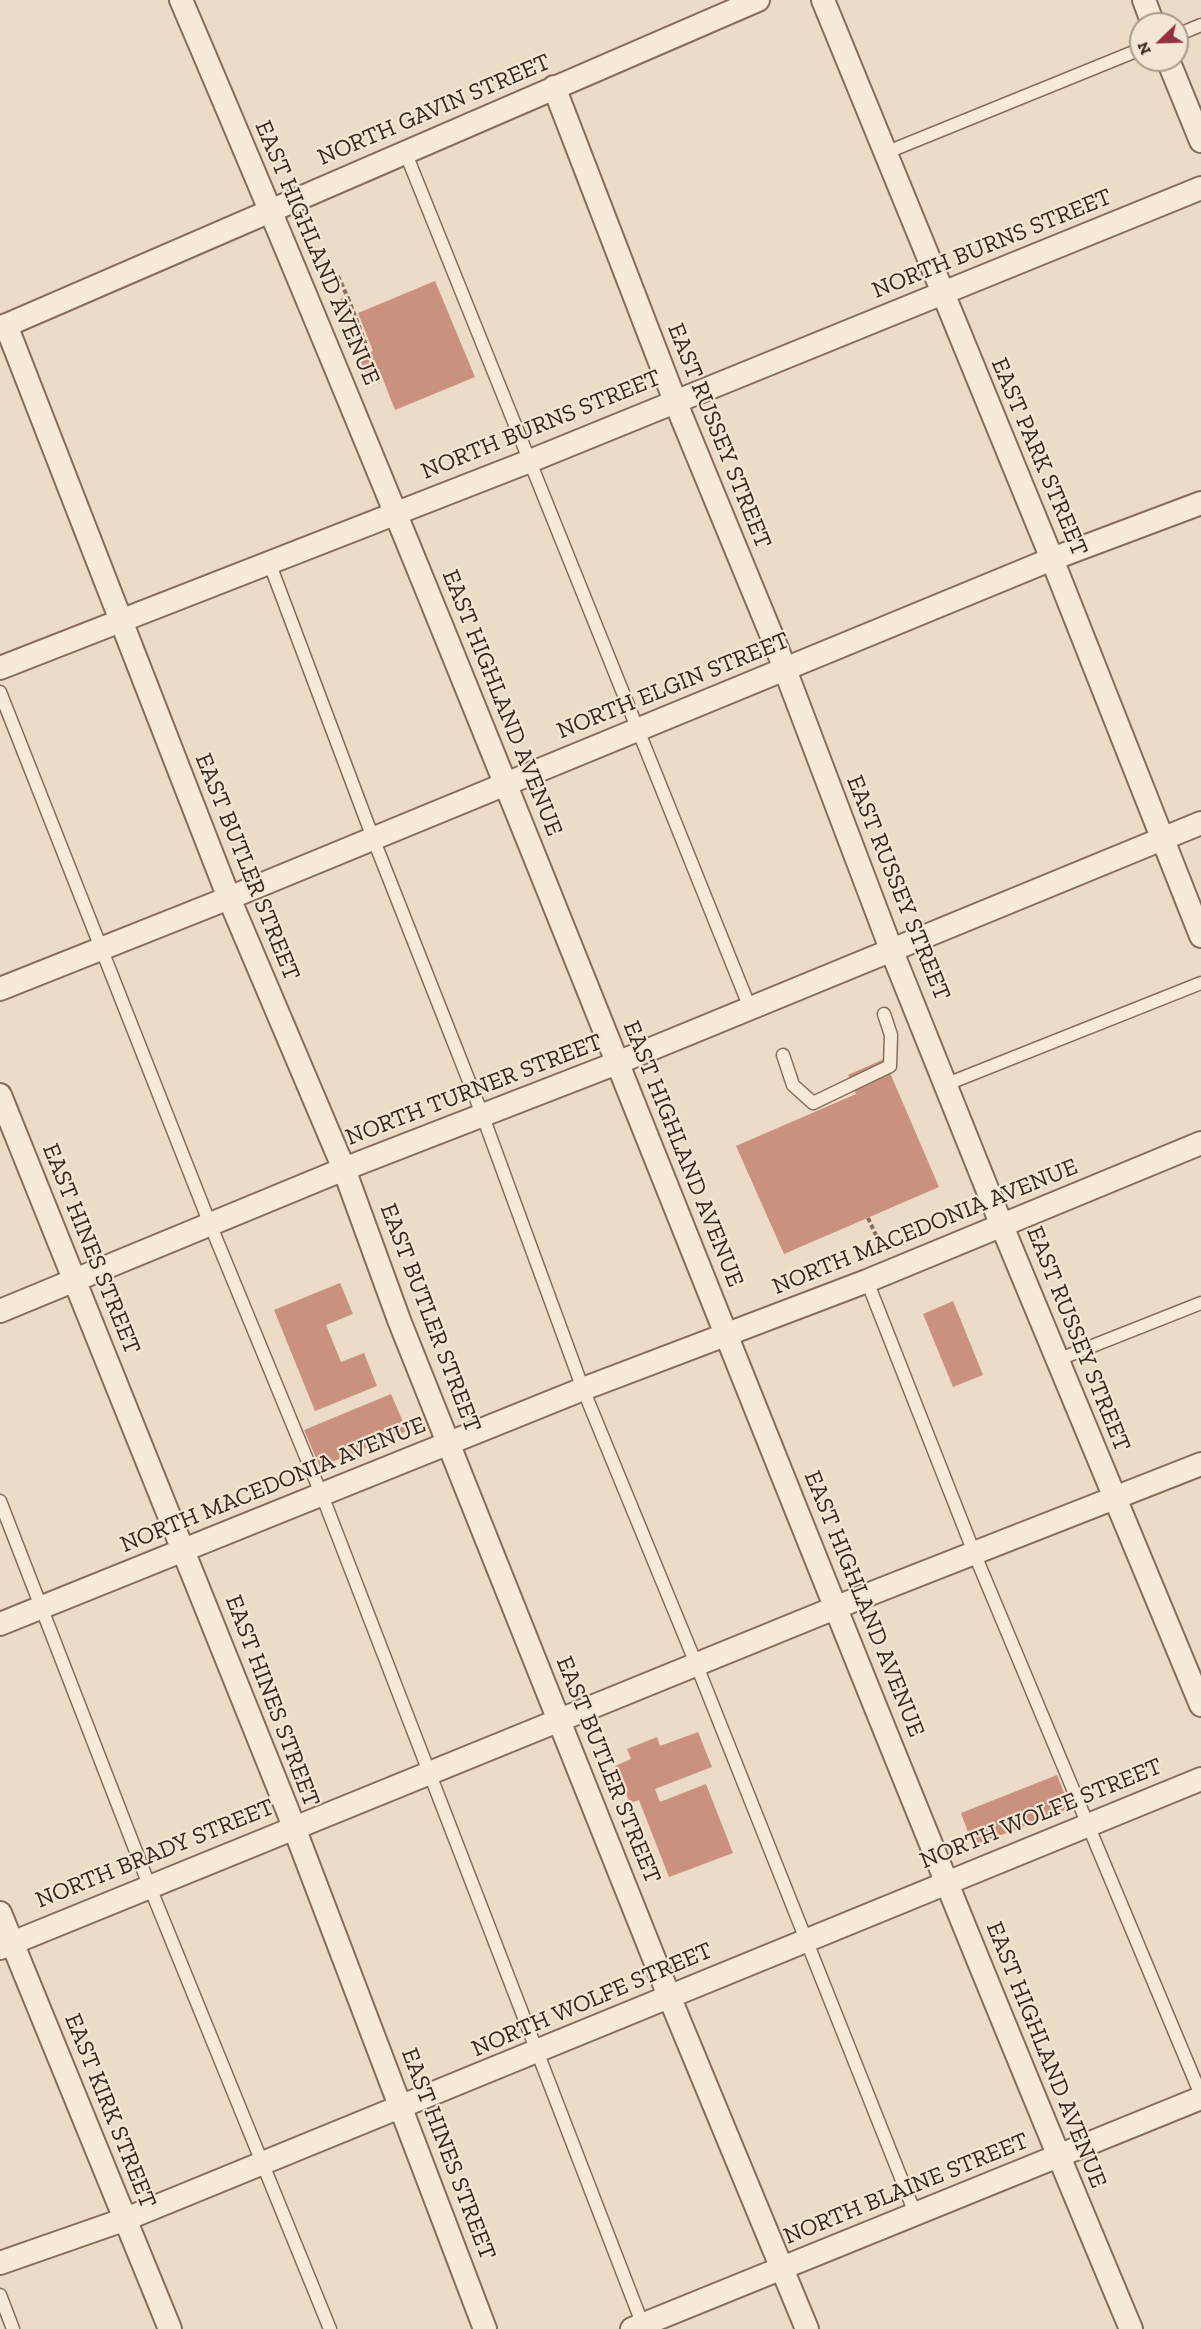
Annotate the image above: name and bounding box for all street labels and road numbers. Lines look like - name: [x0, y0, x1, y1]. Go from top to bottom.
- street label: NORTH GAVIN STREET: [313, 48, 555, 172]
- street label: EAST HIGHLAND AVENUE: [248, 116, 386, 390]
- street label: NORTH BURNS STREET: [868, 183, 1116, 305]
- street label: EAST RUSSEY STREET: [661, 319, 777, 553]
- street label: EAST PARK STREET: [984, 354, 1094, 560]
- street label: NORTH BURNS STREET: [417, 364, 665, 486]
- street label: EAST HIGHLAND AVENUE: [435, 566, 569, 840]
- street label: NORTH ELGIN STREET: [553, 626, 793, 746]
- street label: EAST BUTLER STREET: [188, 749, 306, 985]
- street label: EAST RUSSEY STREET: [840, 771, 956, 1005]
- street label: EAST HIGHLAND AVENUE: [616, 1017, 750, 1291]
- street label: NORTH TURNER STREET: [342, 1028, 606, 1152]
- street label: EAST HINES STREET: [36, 1140, 146, 1358]
- street label: NORTH MACEDONIA AVENUE: [768, 1152, 1082, 1302]
- street label: EAST BUTLER STREET: [373, 1200, 487, 1436]
- street label: EAST RUSSEY STREET: [1020, 1222, 1136, 1456]
- street label: NORTH MACEDONIA AVENUE: [116, 1410, 430, 1560]
- street label: EAST HIGHLAND AVENUE: [797, 1467, 931, 1741]
- street label: EAST HINES STREET: [218, 1591, 326, 1811]
- street label: EAST BUTLER STREET: [549, 1652, 667, 1888]
- street label: NORTH WOLFE STREET: [916, 1752, 1166, 1876]
- street label: NORTH BRADY STREET: [32, 1793, 278, 1915]
- street label: EAST HIGHLAND AVENUE: [979, 1918, 1113, 2192]
- street label: NORTH WOLFE STREET: [467, 1936, 717, 2064]
- street label: EAST KIRK STREET: [58, 2010, 162, 2212]
- street label: EAST HINES STREET: [394, 2044, 502, 2264]
- street label: NORTH BLAINE STREET: [779, 2127, 1033, 2251]

